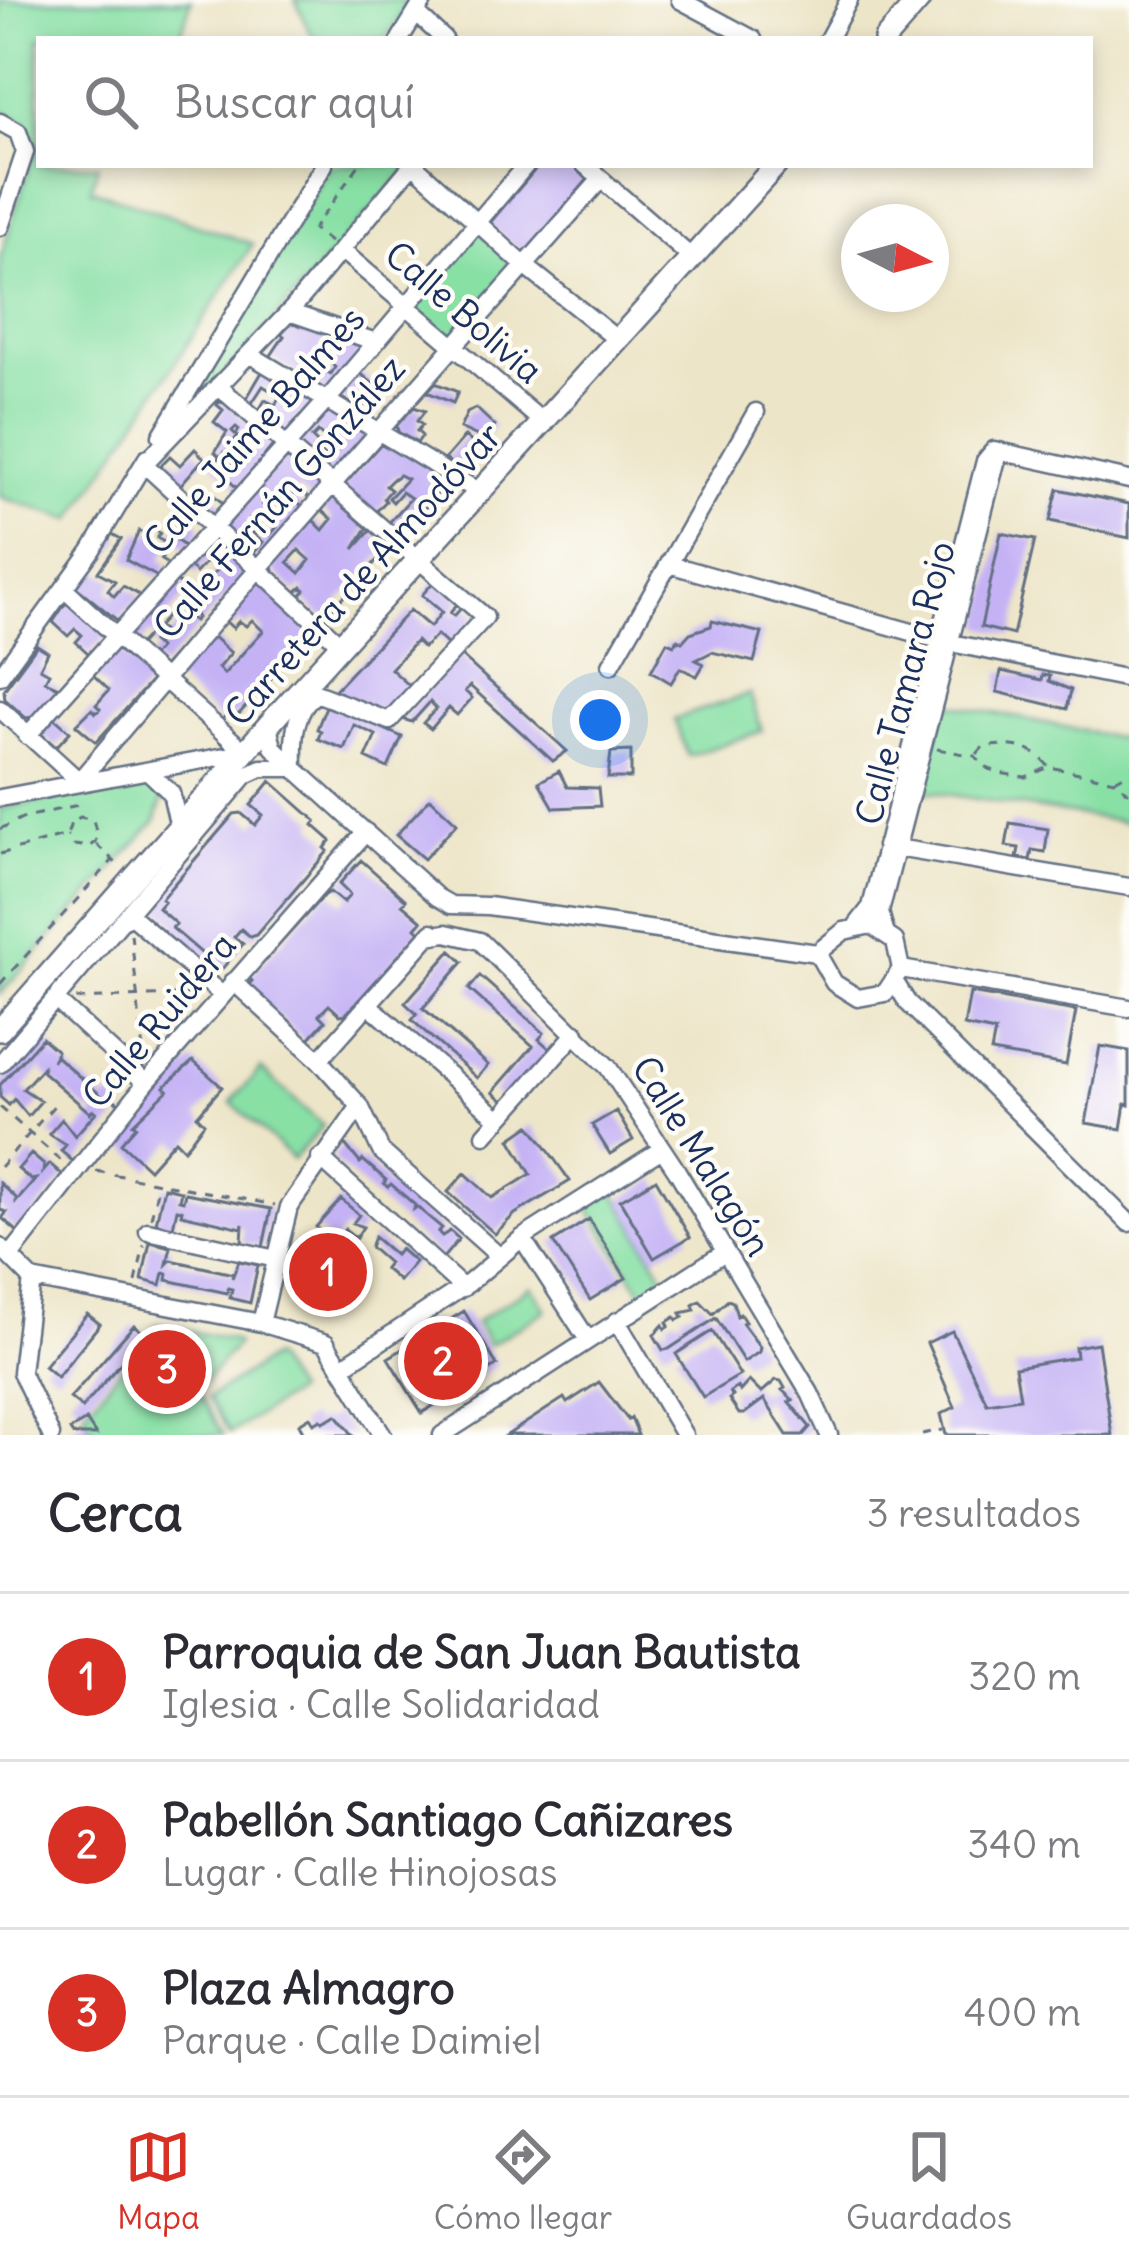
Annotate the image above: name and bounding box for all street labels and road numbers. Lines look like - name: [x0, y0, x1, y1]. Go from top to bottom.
- street label: Calle Bolivia: [376, 232, 552, 393]
- street label: Calle Jaime Balmes: [134, 297, 374, 564]
- street label: Calle Fernán González: [144, 346, 415, 648]
- street label: Carretera de Almodóvar: [215, 413, 511, 735]
- street label: Calle Tamara Rojo: [846, 536, 965, 830]
- street label: Calle Ruidera: [73, 923, 246, 1117]
- street label: Calle Malagón: [622, 1048, 781, 1265]

